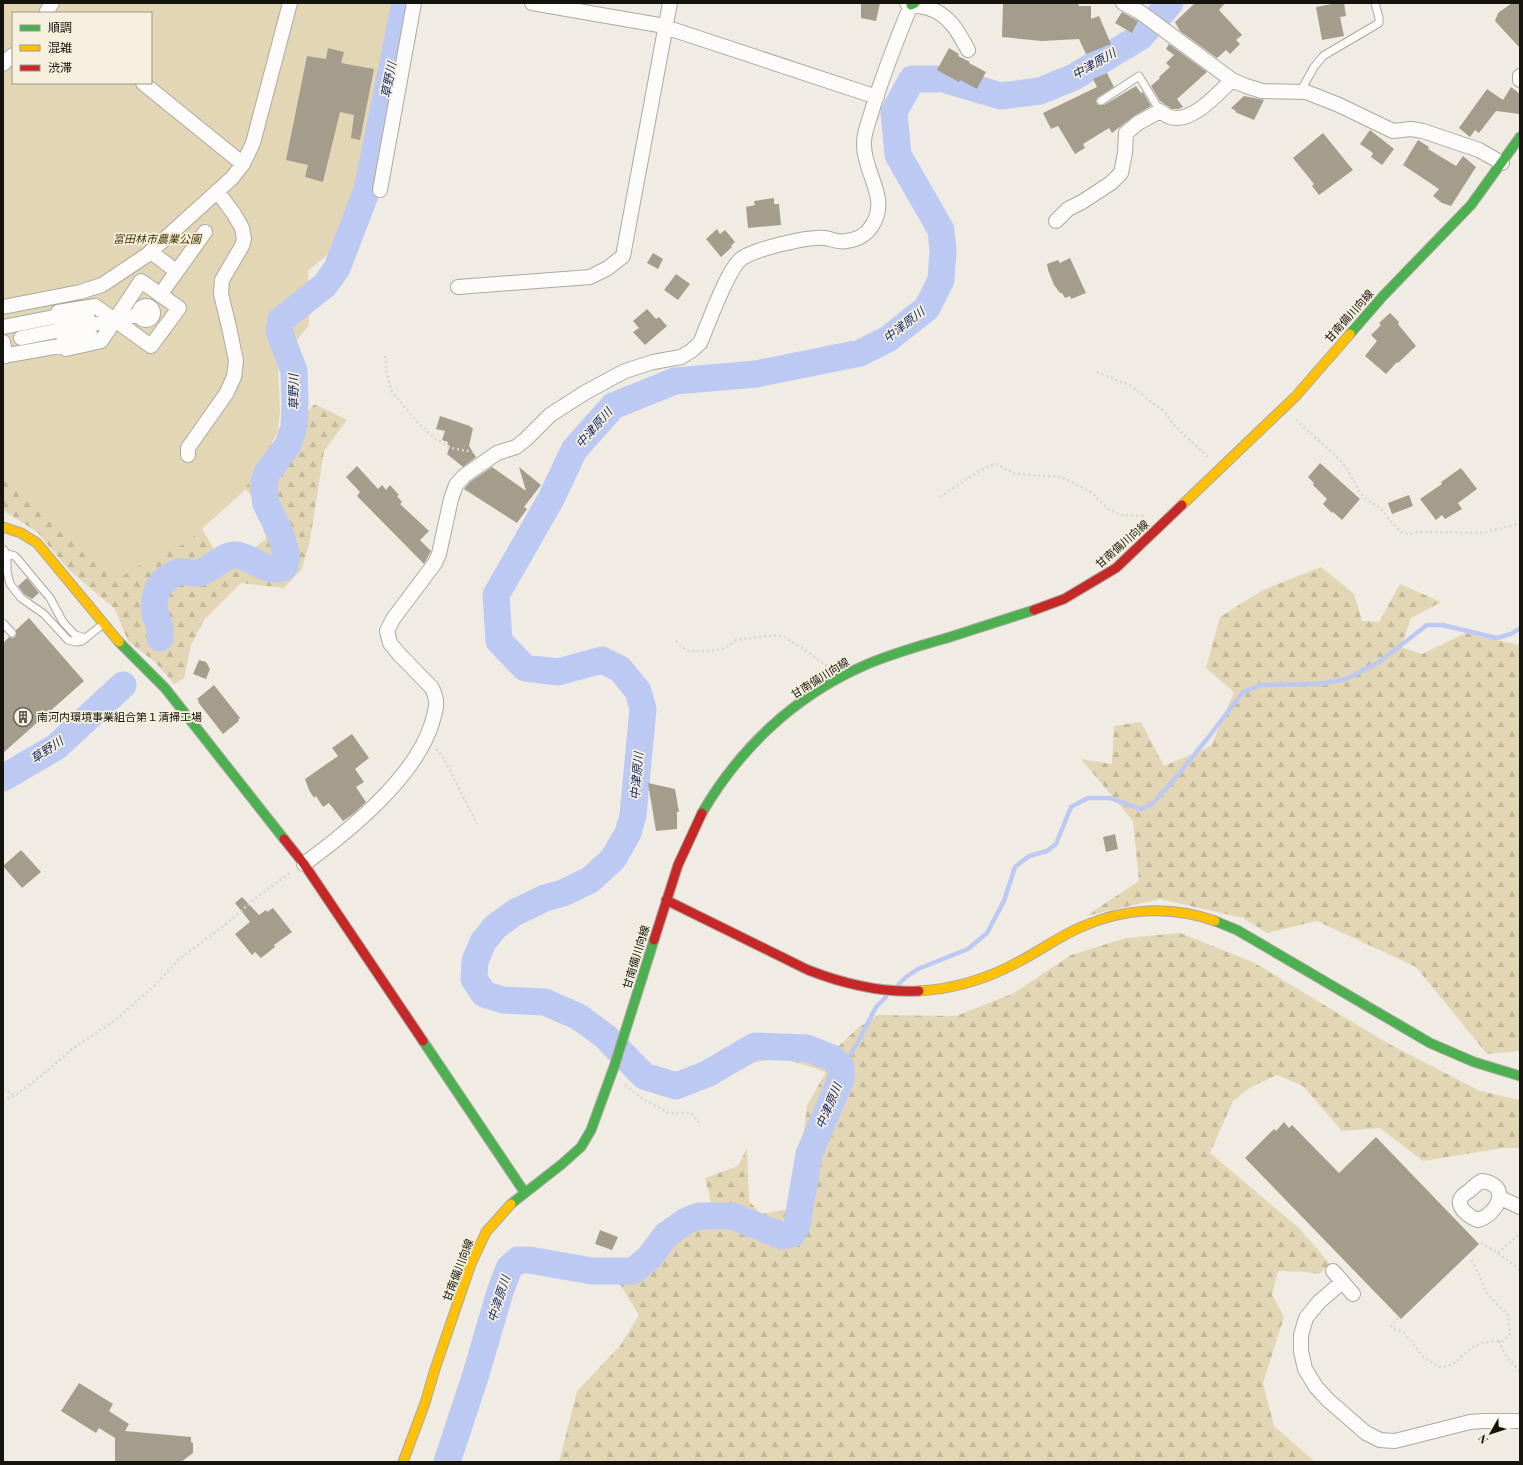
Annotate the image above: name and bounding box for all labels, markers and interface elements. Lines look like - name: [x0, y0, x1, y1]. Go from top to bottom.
- legend: [12, 12, 152, 84]
- text: 順調: [48, 19, 72, 35]
- text: 混雑: [48, 39, 72, 55]
- water label: 中津原川: [1069, 43, 1120, 82]
- text: 渋滞: [48, 59, 72, 75]
- water label: 草野川: [377, 59, 400, 99]
- park label: 富田林市農業公園: [113, 231, 203, 246]
- street label: 甘南備川向線: [1321, 286, 1376, 345]
- water label: 中津原川: [880, 302, 929, 345]
- water label: 草野川: [285, 372, 301, 410]
- water label: 中津原川: [571, 402, 616, 451]
- street label: 甘南備川向線: [1092, 516, 1151, 571]
- street label: 甘南備川向線: [788, 654, 852, 701]
- building icon: 南河内環境事業組合第１清掃工場: [12, 706, 34, 728]
- place label: 南河内環境事業組合第１清掃工場: [37, 709, 202, 724]
- water label: 草野川: [27, 731, 67, 766]
- water label: 中津原川: [626, 749, 646, 801]
- street label: 甘南備川向線: [619, 923, 652, 991]
- water label: 中津原川: [811, 1079, 846, 1131]
- street label: 甘南備川向線: [439, 1236, 476, 1303]
- water label: 中津原川: [483, 1271, 514, 1324]
- north arrow: [1471, 1413, 1511, 1453]
- text: N: [1474, 1432, 1491, 1447]

